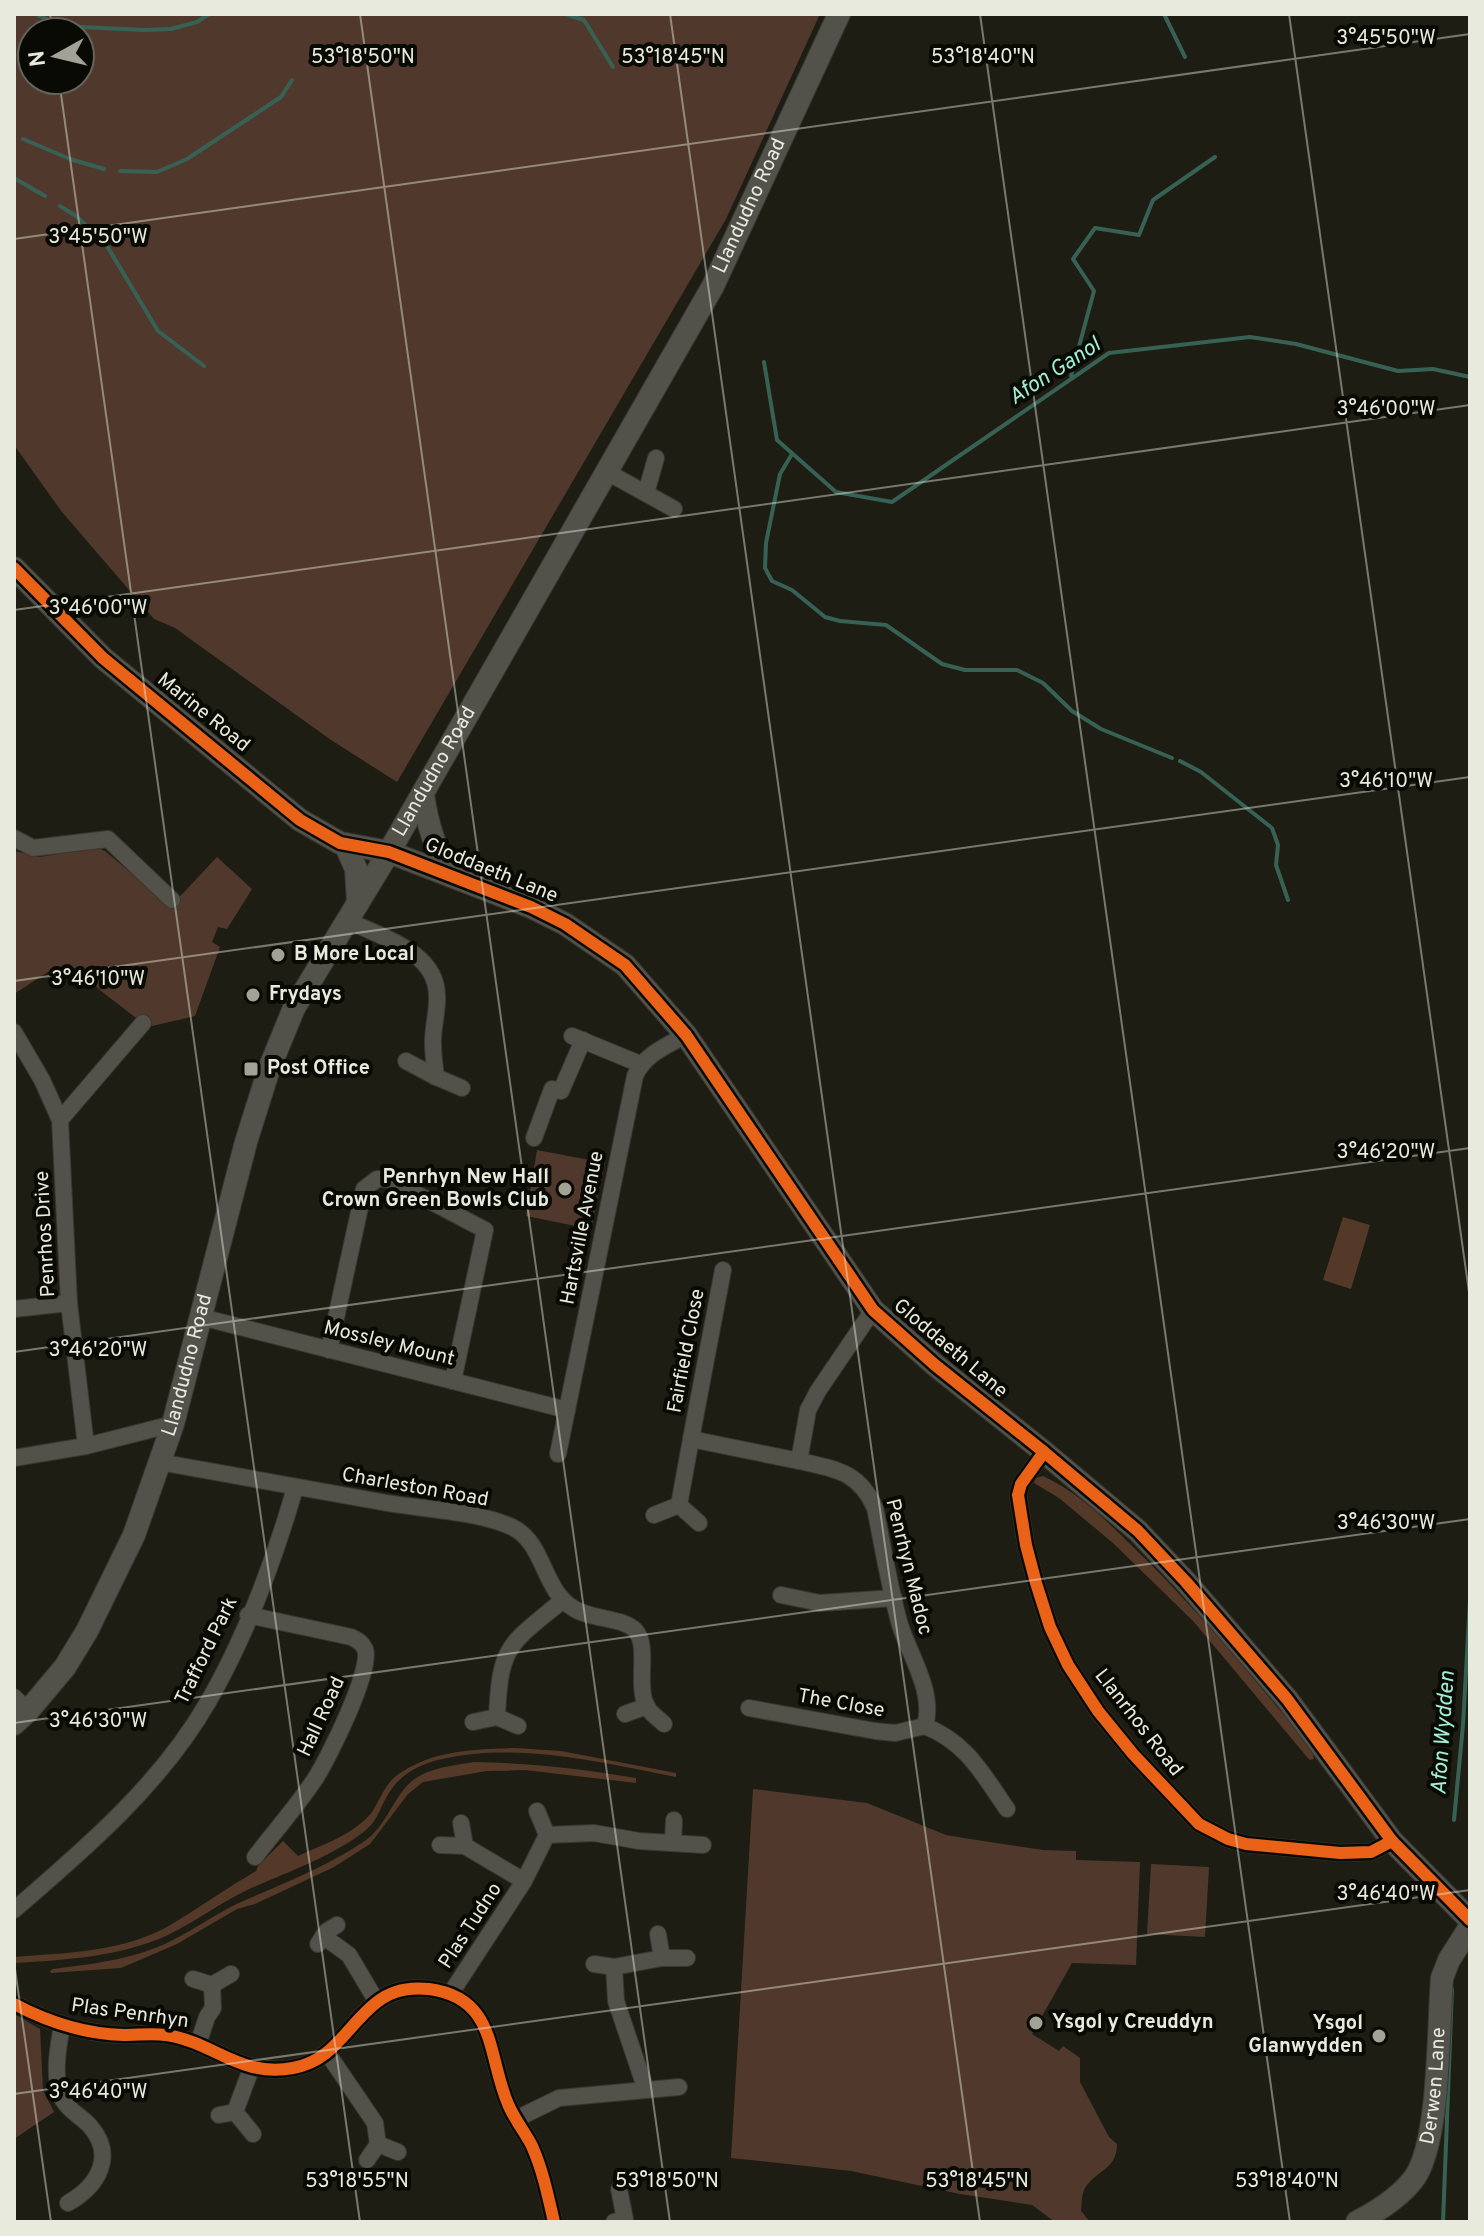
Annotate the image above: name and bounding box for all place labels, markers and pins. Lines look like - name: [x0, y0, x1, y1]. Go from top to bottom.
- place label: B More Local: [294, 942, 415, 968]
- marker: B More Local: [269, 946, 287, 964]
- place label: Frydays: [269, 982, 342, 1008]
- marker: Frydays: [244, 986, 262, 1004]
- place label: Post Office: [267, 1056, 370, 1082]
- marker: Post Office: [242, 1060, 260, 1078]
- place label: Penrhyn New Hall Crown Green Bowls Club: [322, 1165, 549, 1214]
- marker: Penrhyn New Hall Crown Green Bowls Club: [556, 1180, 574, 1198]
- place label: Ysgol y Creuddyn: [1052, 2010, 1214, 2036]
- place label: Ysgol Glanwydden: [1248, 2011, 1363, 2060]
- marker: Ysgol y Creuddyn: [1027, 2014, 1045, 2032]
- marker: Ysgol Glanwydden: [1370, 2027, 1388, 2045]

